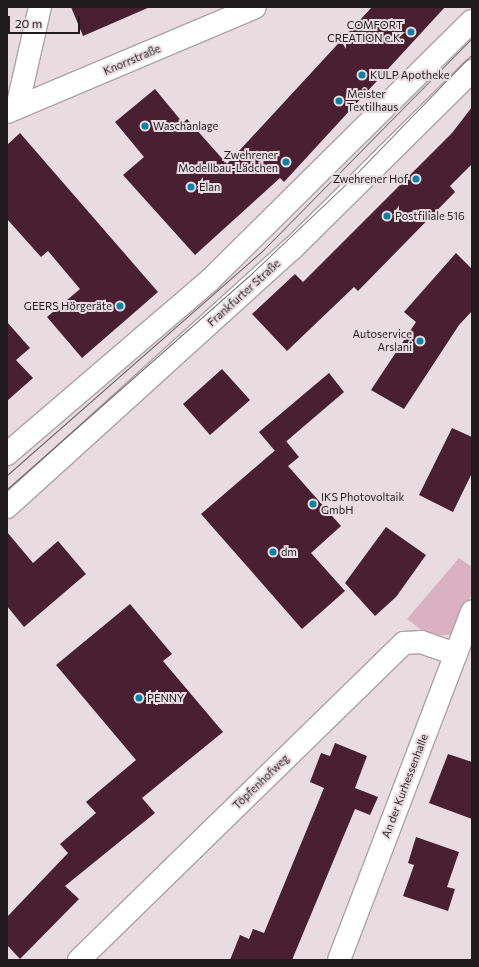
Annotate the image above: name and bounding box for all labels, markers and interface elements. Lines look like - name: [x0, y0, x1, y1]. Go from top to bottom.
- scale bar: [10, 8, 82, 34]
- text: 20 m: [15, 16, 42, 30]
- place label: COMFORT CREATION e.K.: [327, 19, 403, 45]
- marker: COMFORT CREATION e.K.: [406, 27, 416, 37]
- street label: Knorrstraße: [101, 42, 163, 78]
- place label: KULP Apotheke: [370, 68, 449, 82]
- marker: KULP Apotheke: [357, 70, 367, 80]
- place label: Meister Textilhaus: [347, 88, 398, 114]
- marker: Meister Textilhaus: [334, 96, 344, 106]
- place label: Waschanlage: [153, 119, 218, 133]
- marker: Waschanlage: [140, 121, 150, 131]
- place label: Zwehrener Modellbau-Lädchen: [178, 149, 278, 175]
- marker: Zwehrener Modellbau-Lädchen: [281, 157, 291, 167]
- place label: Zwehrener Hof: [333, 172, 408, 186]
- marker: Zwehrener Hof: [411, 174, 421, 184]
- place label: Elan: [199, 180, 220, 194]
- marker: Elan: [186, 182, 196, 192]
- place label: Postfiliale 516: [395, 209, 465, 223]
- marker: Postfiliale 516: [382, 211, 392, 221]
- street label: Frankfurter Straße: [205, 257, 283, 329]
- place label: GEERS Hörgeräte: [24, 299, 112, 313]
- marker: GEERS Hörgeräte: [115, 301, 125, 311]
- place label: Autoservice Arslani: [353, 328, 412, 354]
- marker: Autoservice Arslani: [415, 336, 425, 346]
- place label: IKS Photovoltaik GmbH: [321, 491, 404, 517]
- marker: IKS Photovoltaik GmbH: [308, 499, 318, 509]
- place label: dm: [281, 545, 297, 559]
- marker: dm: [268, 547, 278, 557]
- place label: PENNY: [147, 691, 184, 705]
- marker: PENNY: [134, 693, 144, 703]
- street label: An der Kurhessenhalle: [379, 732, 431, 840]
- street label: Töpfenhofweg: [230, 752, 292, 812]

